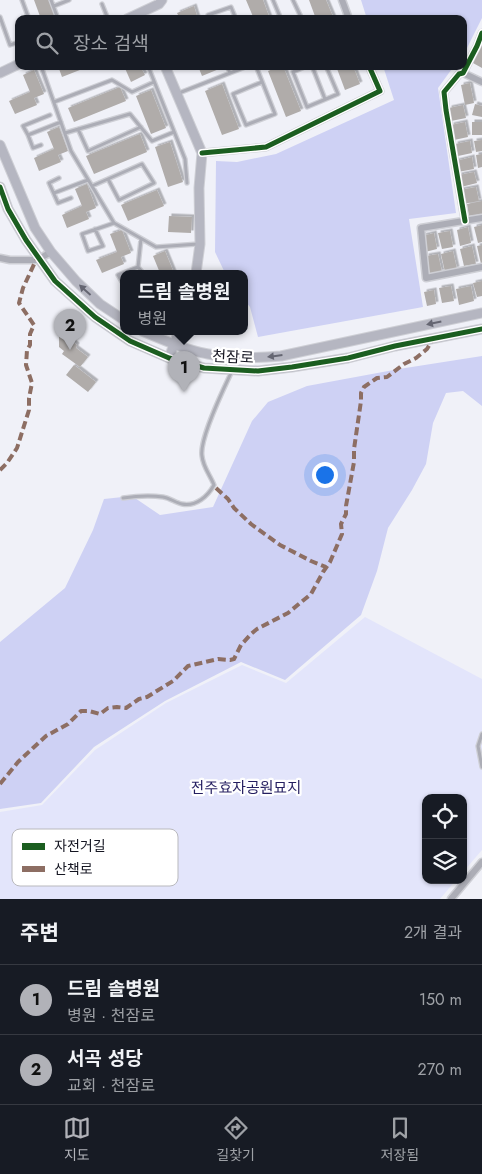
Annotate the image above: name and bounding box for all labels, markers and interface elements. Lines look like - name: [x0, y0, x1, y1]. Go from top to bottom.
- search box: [15, 15, 467, 70]
- icon: search: [33, 29, 61, 57]
- text: 장소 검색: [73, 30, 149, 57]
- popup: [120, 270, 248, 335]
- text: 드림 솔병원: [137, 278, 231, 305]
- one-way arrow: [80, 284, 92, 296]
- text: 병원: [137, 307, 167, 330]
- pin: 2: [54, 309, 86, 350]
- one-way arrow: [426, 320, 442, 328]
- street label: 천잠로: [212, 345, 254, 369]
- pin: 1: [168, 351, 200, 392]
- one-way arrow: [267, 352, 283, 360]
- your location: [312, 462, 338, 488]
- park label: 전주효자공원묘지: [191, 777, 301, 799]
- map controls: [422, 794, 467, 884]
- button: locate: [422, 794, 467, 839]
- legend: [12, 829, 178, 886]
- text: 자전거길: [54, 836, 106, 856]
- button: layers: [422, 839, 467, 884]
- text: 산책로: [54, 859, 93, 879]
- text: 주변: [20, 918, 59, 948]
- text: 2개 결과: [404, 921, 462, 944]
- text: 드림 솔병원: [67, 975, 160, 1002]
- text: 1: [32, 988, 40, 1011]
- text: 150 m: [419, 988, 462, 1011]
- text: 병원 · 천잠로: [67, 1004, 155, 1027]
- text: 서곡 성당: [67, 1045, 143, 1072]
- text: 2: [31, 1058, 41, 1081]
- text: 270 m: [418, 1058, 462, 1081]
- text: 교회 · 천잠로: [67, 1074, 155, 1097]
- tab: 지도: [63, 1114, 91, 1165]
- tab: 길찾기: [216, 1114, 255, 1165]
- tab: 저장됨: [381, 1114, 419, 1165]

